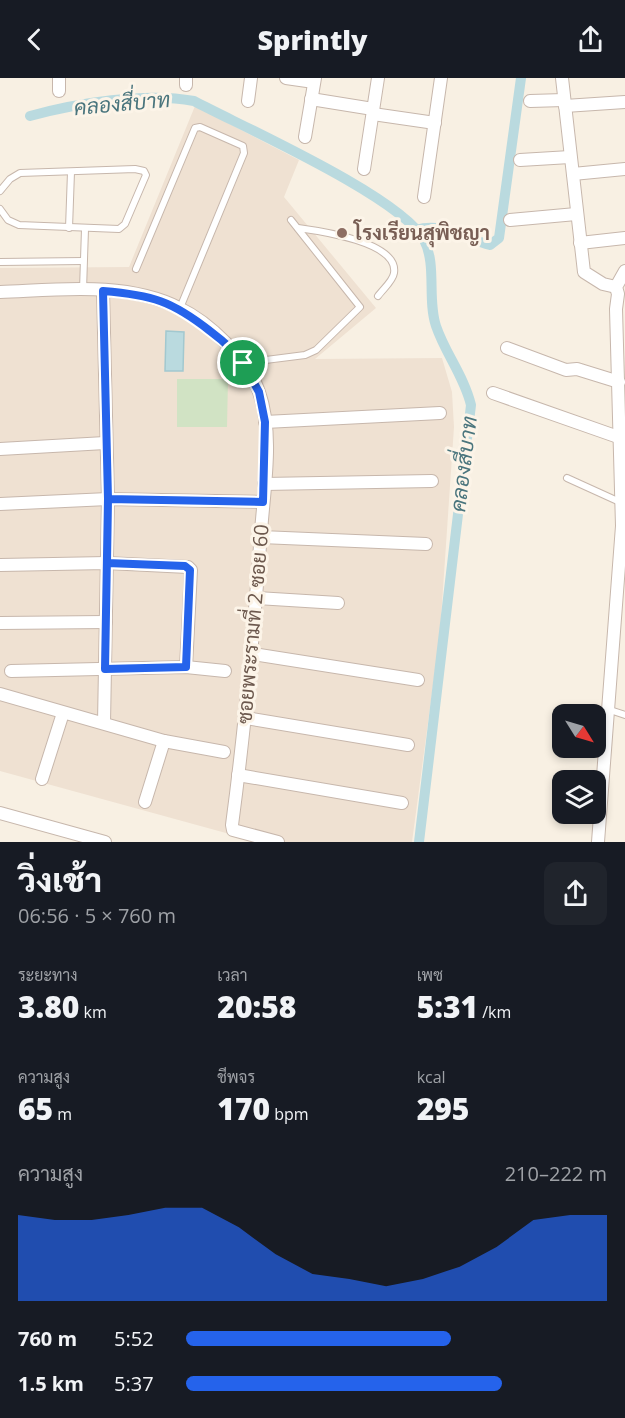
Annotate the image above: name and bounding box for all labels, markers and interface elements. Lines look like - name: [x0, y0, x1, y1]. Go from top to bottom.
- text: Sprintly: [257, 21, 368, 58]
- icon: back: [18, 23, 51, 56]
- icon: share: [574, 23, 607, 56]
- water label: คลองสี่บาท: [72, 80, 171, 121]
- place label: โรงเรียนสุพิชญา: [353, 219, 490, 248]
- marker: โรงเรียนสุพิชญา: [335, 226, 349, 240]
- pin: [217, 337, 268, 388]
- icon: arrive: [226, 346, 259, 379]
- water label: คลองสี่บาท: [438, 414, 483, 513]
- street label: ซอยพระรามที่ 2 ซอย 60: [227, 523, 275, 725]
- north arrow: [552, 704, 606, 758]
- map controls: [552, 704, 606, 824]
- button: layers: [552, 770, 606, 824]
- text: วิ่งเช้า: [18, 857, 102, 902]
- button: share: [544, 862, 607, 925]
- text: 06:56 · 5 × 760 m: [18, 902, 176, 929]
- text: ระยะทาง: [18, 964, 78, 986]
- text: เวลา: [217, 964, 248, 986]
- text: เพซ: [417, 964, 443, 986]
- text: 3.80: [18, 986, 79, 1027]
- text: 20:58: [217, 986, 296, 1027]
- text: 5:31: [417, 986, 478, 1027]
- text: km: [79, 1001, 107, 1023]
- text: /km: [478, 1001, 511, 1023]
- text: ความสูง: [18, 1066, 70, 1088]
- text: ชีพจร: [217, 1066, 255, 1088]
- text: kcal: [417, 1066, 446, 1088]
- text: 65: [18, 1088, 53, 1129]
- text: 170: [217, 1088, 270, 1129]
- text: 295: [417, 1088, 469, 1129]
- text: m: [53, 1103, 72, 1125]
- text: bpm: [270, 1103, 309, 1125]
- text: ความสูง: [18, 1160, 83, 1187]
- text: 210–222 m: [505, 1160, 607, 1187]
- text: 760 m: [18, 1325, 77, 1352]
- text: 5:52: [114, 1325, 154, 1352]
- text: 1.5 km: [18, 1370, 84, 1397]
- text: 5:37: [114, 1370, 154, 1397]

